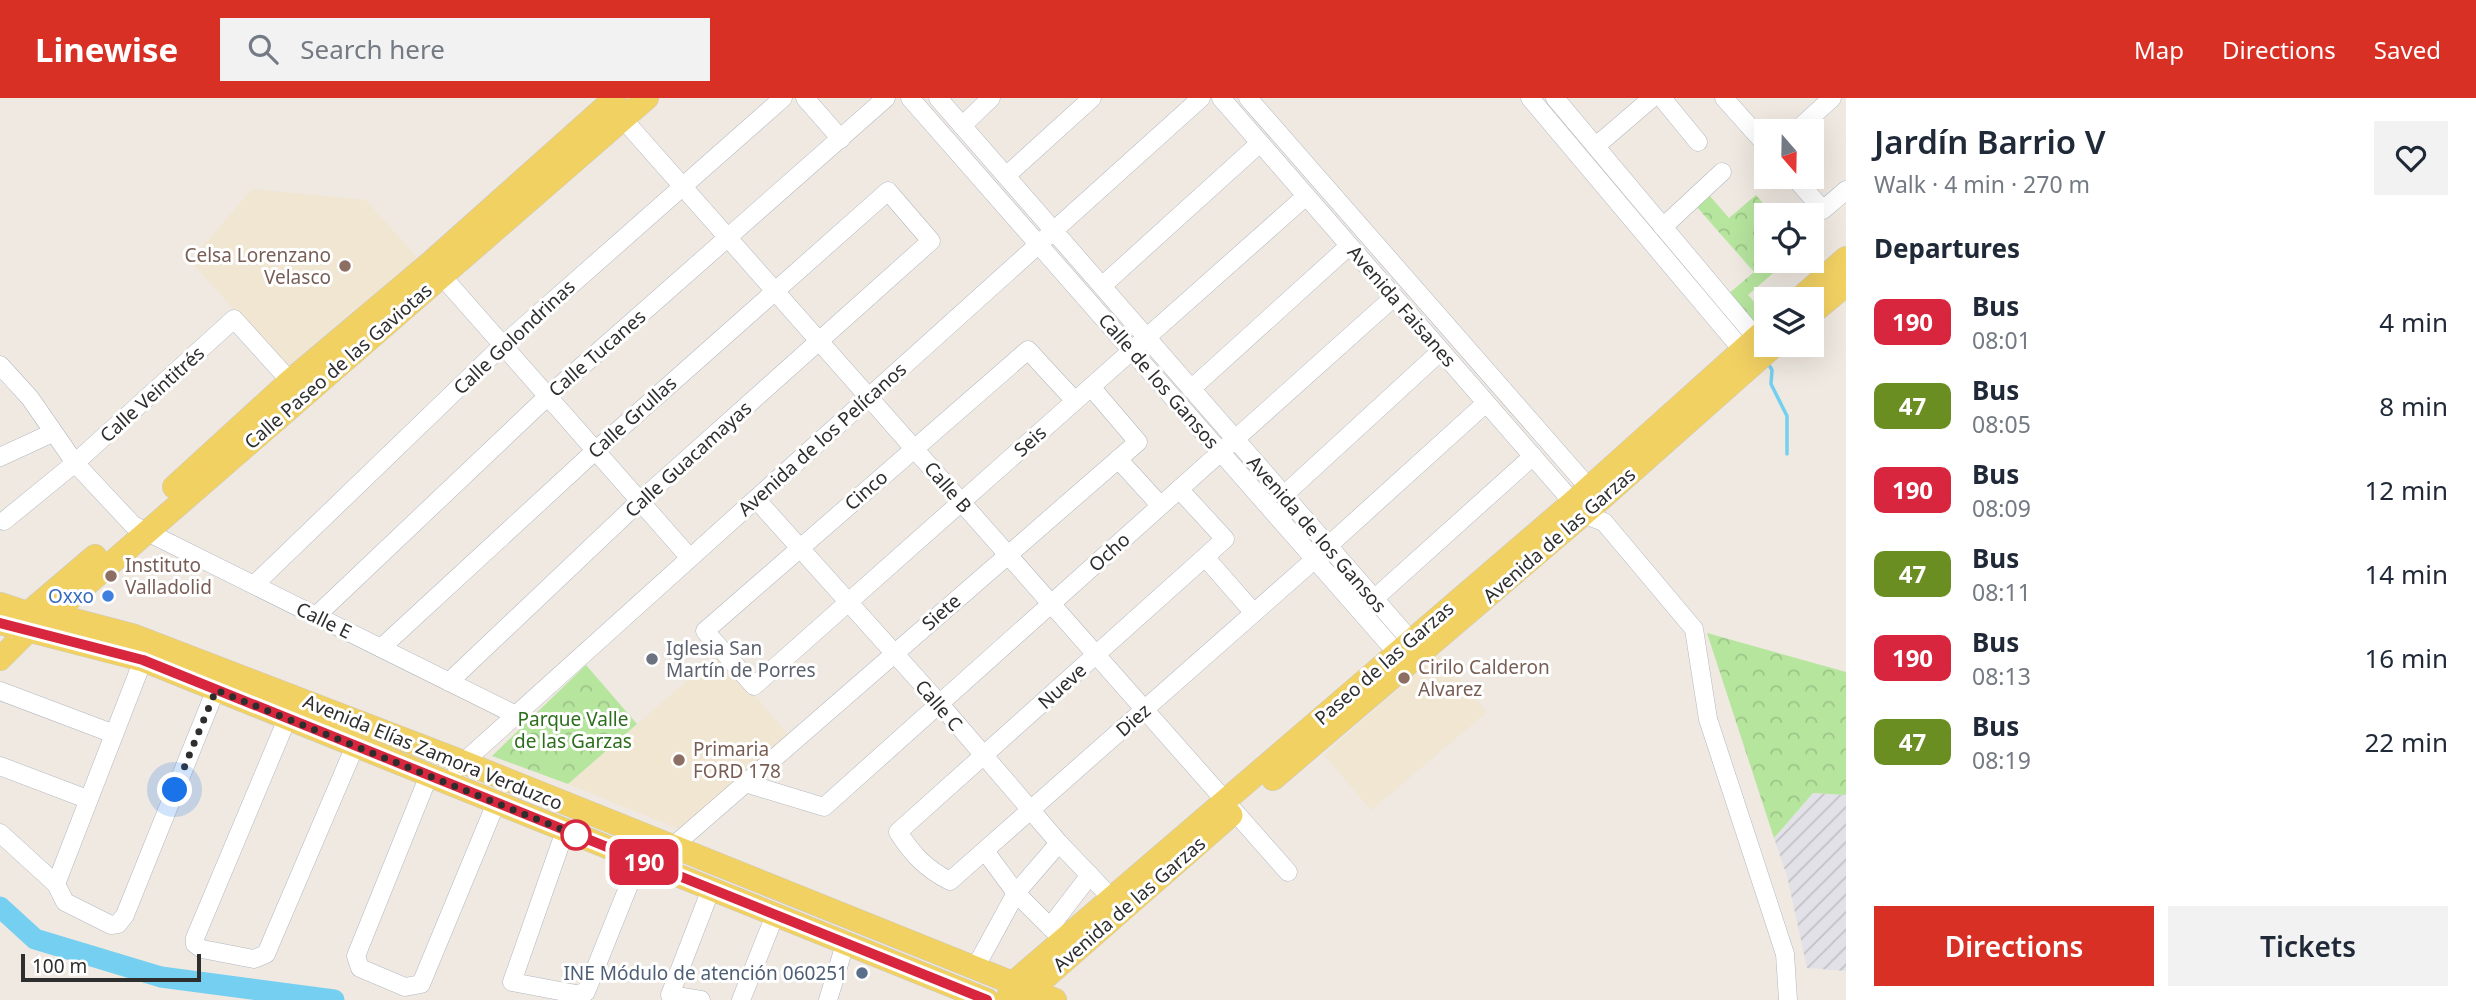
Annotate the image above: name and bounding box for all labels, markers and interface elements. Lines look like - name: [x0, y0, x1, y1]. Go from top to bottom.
- search box: [220, 18, 710, 81]
- text: Linewise: [35, 27, 178, 72]
- icon: search: [244, 30, 282, 68]
- text: Search here: [300, 31, 445, 67]
- text: Map: [2134, 33, 2184, 66]
- text: Directions: [2222, 33, 2336, 66]
- text: Saved: [2374, 33, 2441, 66]
- north arrow: [1754, 119, 1824, 189]
- map controls: [1754, 119, 1824, 357]
- text: Jardín Barrio V: [1874, 119, 2106, 164]
- button: heart: [2374, 121, 2448, 195]
- text: Walk · 4 min · 270 m: [1874, 168, 2090, 200]
- button: locate: [1754, 203, 1824, 273]
- text: Departures: [1874, 230, 2020, 266]
- street label: Avenida Faisanes: [1342, 240, 1462, 372]
- place label: Celsa Lorenzano Velasco: [184, 242, 331, 290]
- marker: Celsa Lorenzano Velasco: [337, 258, 353, 274]
- street label: Calle Golondrinas: [448, 274, 580, 400]
- street label: Calle Paseo de las Gaviotas: [239, 277, 437, 455]
- button: layers: [1754, 287, 1824, 357]
- text: Bus: [1972, 288, 2019, 324]
- street label: Calle Tucanes: [543, 304, 651, 402]
- text: 4 min: [2379, 304, 2448, 340]
- text: 190: [1892, 305, 1933, 338]
- street label: Calle de los Gansos: [1093, 308, 1225, 454]
- text: 08:01: [1972, 324, 2031, 356]
- street label: Calle Veintitrés: [94, 340, 210, 448]
- street label: Avenida de los Pelícanos: [732, 356, 912, 522]
- street label: Calle Grullas: [582, 370, 682, 464]
- text: Bus: [1972, 372, 2019, 408]
- text: 8 min: [2379, 388, 2448, 424]
- text: 47: [1899, 389, 1926, 422]
- street label: Calle Guacamayas: [619, 395, 757, 523]
- text: 08:05: [1972, 408, 2031, 440]
- street label: Seis: [1008, 420, 1052, 462]
- street label: Avenida de los Gansos: [1242, 450, 1392, 618]
- street label: Calle B: [918, 456, 978, 518]
- text: Bus: [1972, 456, 2019, 492]
- street label: Avenida de las Garzas: [1477, 461, 1641, 609]
- street label: Cinco: [839, 464, 893, 516]
- text: 12 min: [2364, 472, 2448, 508]
- text: 190: [1892, 473, 1933, 506]
- text: 08:09: [1972, 492, 2031, 524]
- street label: Ocho: [1083, 527, 1135, 577]
- text: Bus: [1972, 540, 2019, 576]
- place label: Instituto Valladolid: [125, 552, 212, 600]
- text: 14 min: [2364, 556, 2448, 592]
- text: 47: [1899, 557, 1926, 590]
- marker: Instituto Valladolid: [103, 568, 119, 584]
- text: 08:11: [1972, 576, 2031, 608]
- place label: Oxxo: [48, 583, 94, 609]
- marker: Oxxo: [100, 588, 116, 604]
- street label: Siete: [916, 588, 966, 636]
- street label: Calle E: [292, 595, 356, 645]
- street label: Paseo de las Garzas: [1309, 595, 1459, 731]
- text: Bus: [1972, 624, 2019, 660]
- place label: Iglesia San Martín de Porres: [666, 635, 816, 683]
- text: 16 min: [2364, 640, 2448, 676]
- text: 190: [1892, 641, 1933, 674]
- marker: Iglesia San Martín de Porres: [644, 651, 660, 667]
- place label: Cirilo Calderon Alvarez: [1418, 654, 1550, 702]
- street label: Nueve: [1032, 657, 1092, 715]
- text: 08:13: [1972, 660, 2031, 692]
- marker: Cirilo Calderon Alvarez: [1396, 670, 1412, 686]
- street label: Calle C: [909, 674, 969, 736]
- street label: Avenida Elías Zamora Verduzco: [299, 688, 567, 816]
- street label: Diez: [1110, 698, 1156, 742]
- park label: Parque Valle de las Garzas: [514, 706, 632, 754]
- text: Bus: [1972, 708, 2019, 744]
- text: 22 min: [2364, 724, 2448, 760]
- text: 47: [1899, 725, 1926, 758]
- place label: Primaria FORD 178: [693, 736, 781, 784]
- text: 08:19: [1972, 744, 2031, 776]
- marker: Primaria FORD 178: [671, 752, 687, 768]
- your location: [157, 772, 192, 807]
- unlabelled marker: [561, 820, 591, 850]
- street label: Avenida de las Garzas: [1047, 830, 1211, 978]
- line badge: 190: [604, 839, 684, 885]
- text: 190: [623, 845, 665, 878]
- button: Directions: [1874, 906, 2154, 986]
- button: Tickets: [2168, 906, 2448, 986]
- scale bar: [21, 951, 201, 983]
- text: 100 m: [32, 953, 87, 979]
- place label: INE Módulo de atención 060251: [563, 960, 848, 986]
- marker: INE Módulo de atención 060251: [854, 965, 870, 981]

